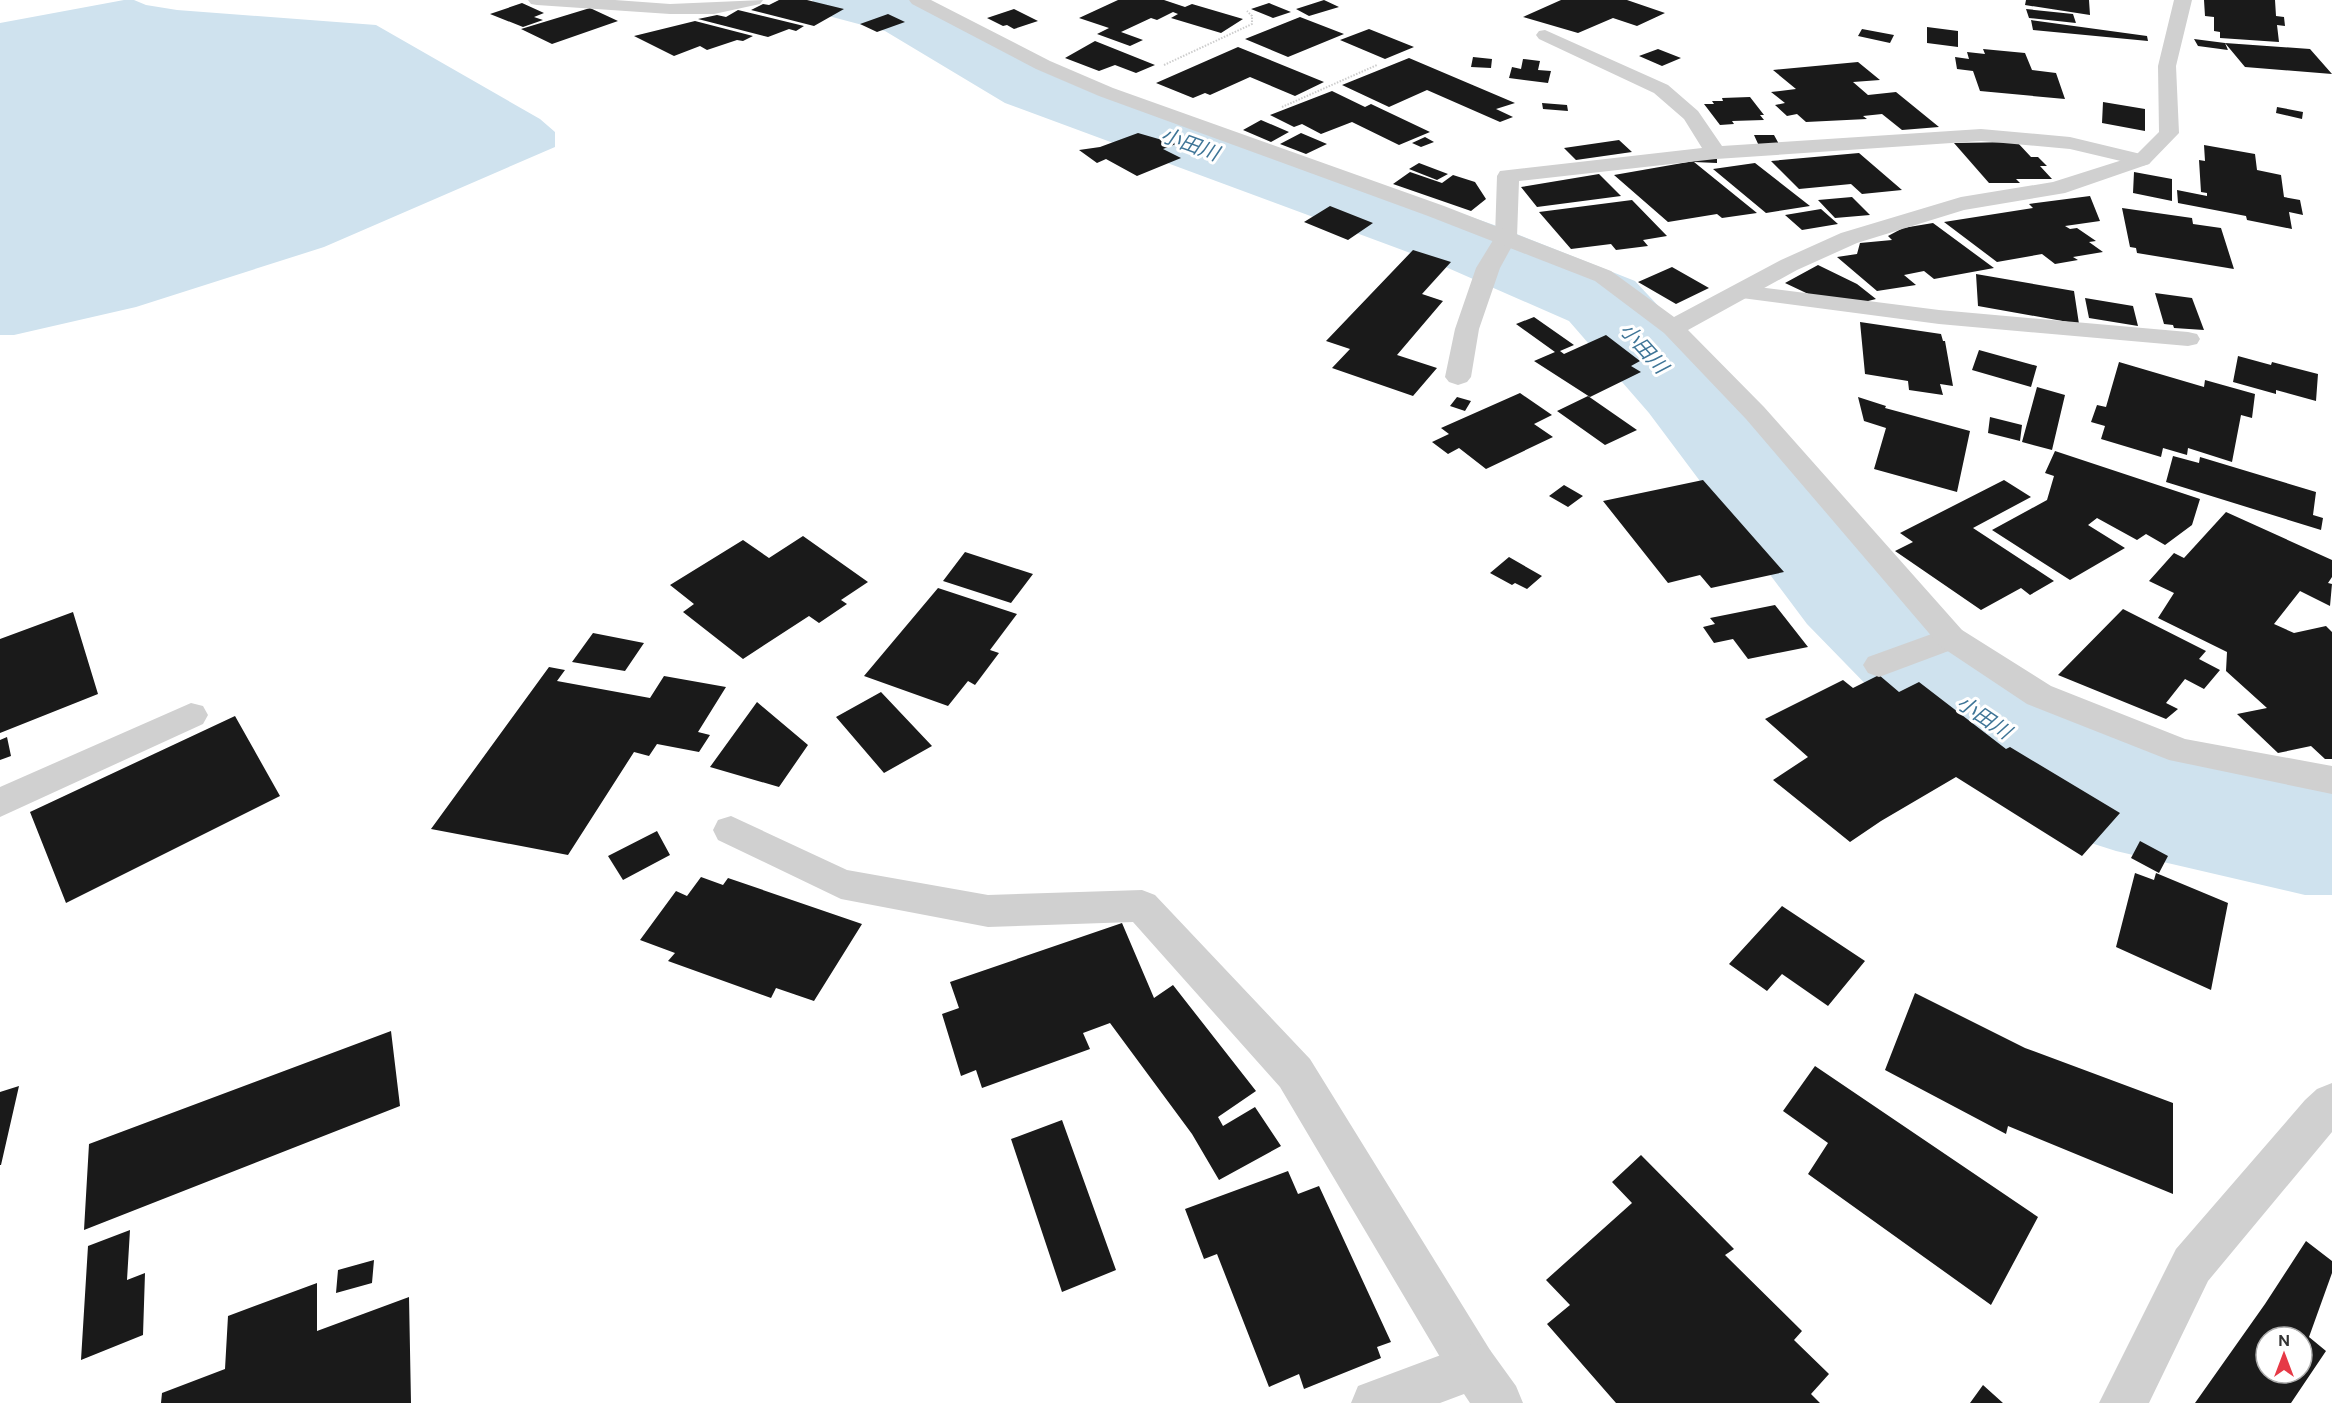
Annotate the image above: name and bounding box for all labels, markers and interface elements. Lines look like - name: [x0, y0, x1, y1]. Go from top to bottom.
- water label: 小田川: [1157, 122, 1225, 167]
- water label: 小田川: [1614, 317, 1675, 380]
- water label: 小田川: [1952, 689, 2018, 746]
- north arrow: [2254, 1325, 2314, 1385]
- text: N: [2278, 1330, 2290, 1351]

